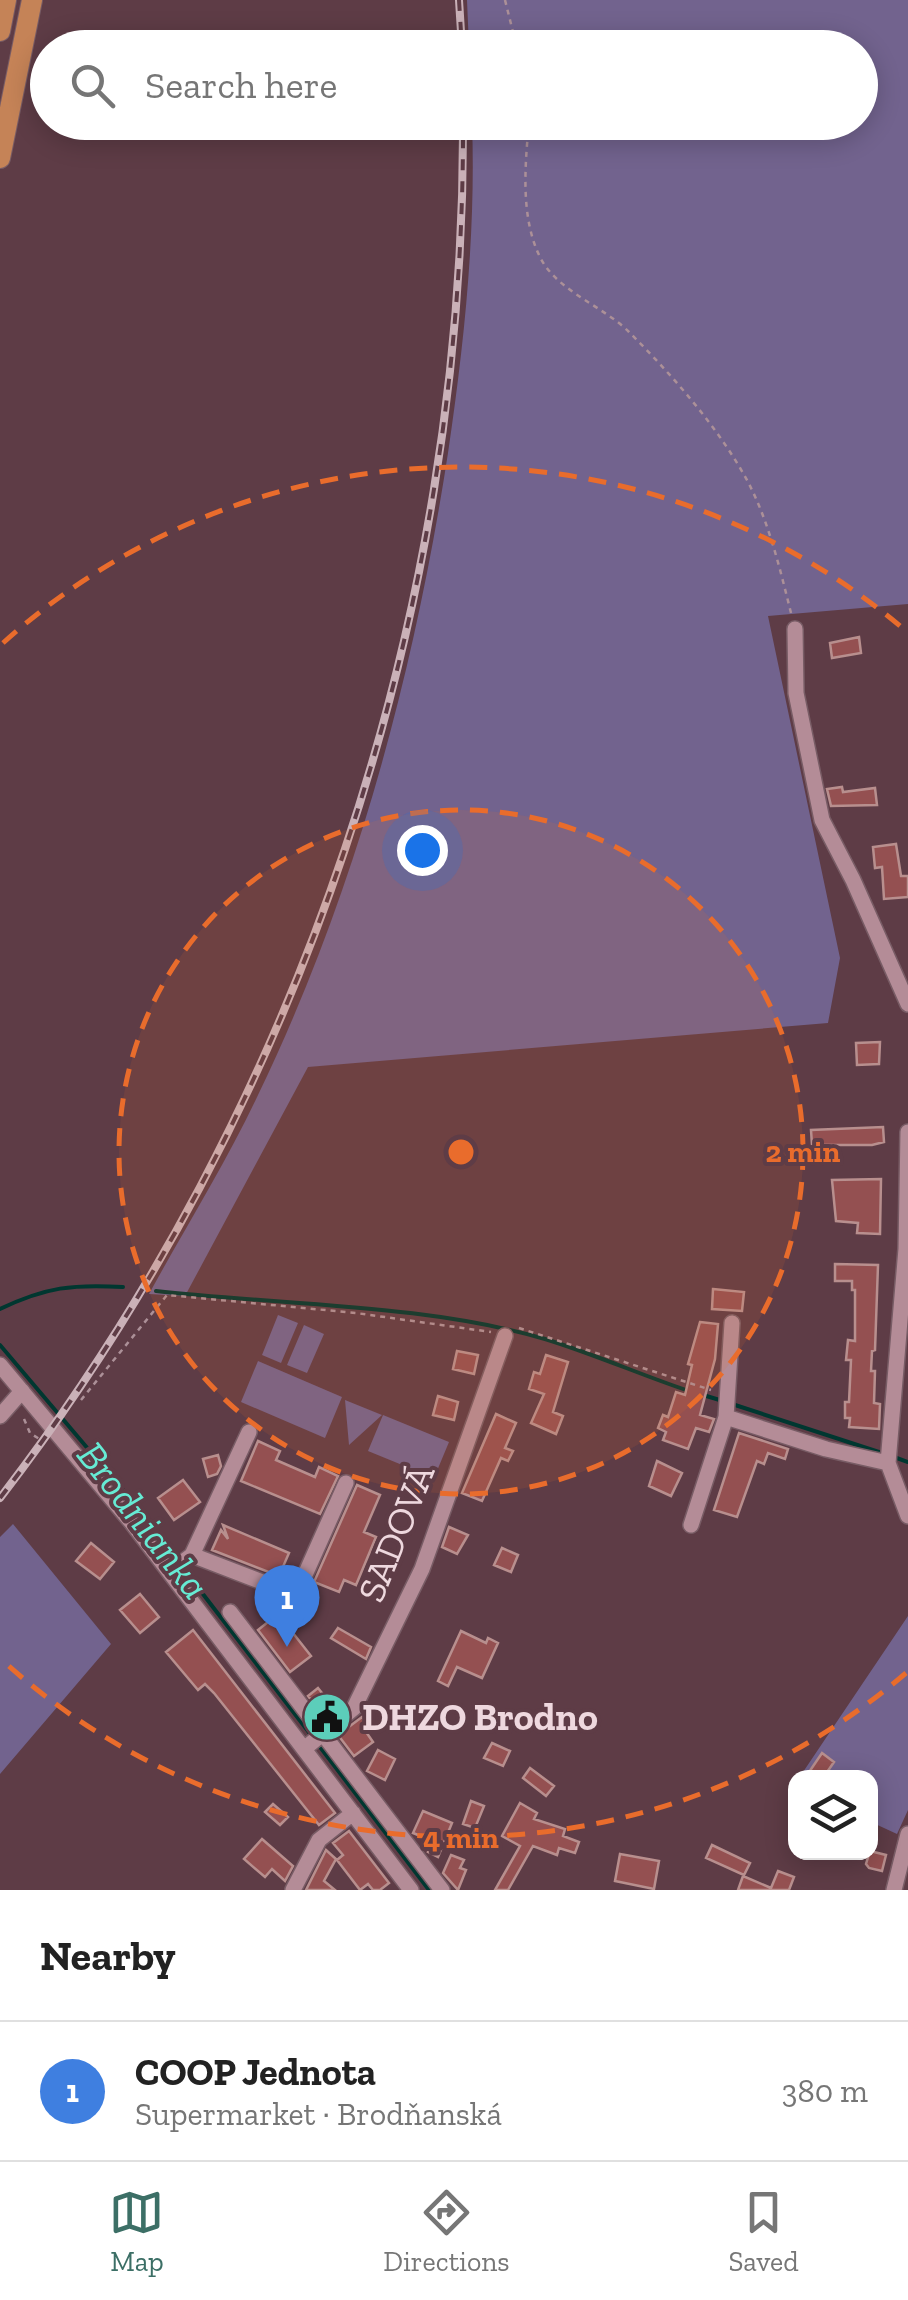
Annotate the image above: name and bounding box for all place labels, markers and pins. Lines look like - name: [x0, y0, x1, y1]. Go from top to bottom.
- centre of rings: [443, 1134, 479, 1170]
- pin: 1: [254, 1564, 320, 1647]
- public building icon: DHZO Brodno: [301, 1691, 353, 1743]
- place label: DHZO Brodno: [362, 1694, 598, 1740]

